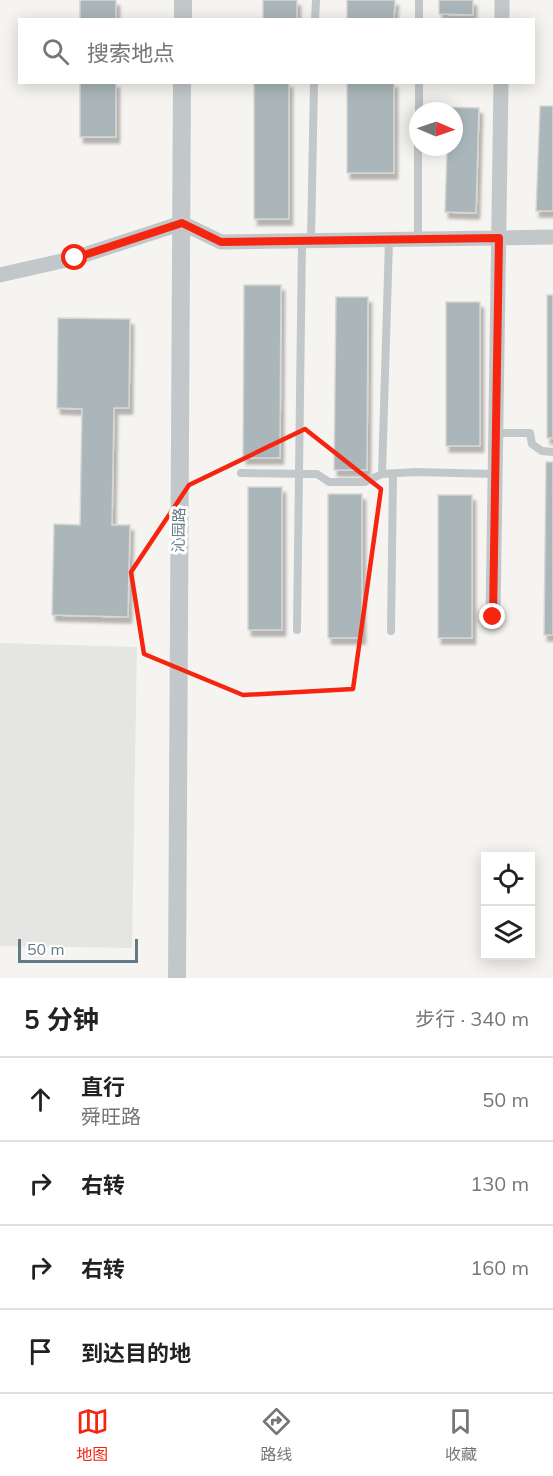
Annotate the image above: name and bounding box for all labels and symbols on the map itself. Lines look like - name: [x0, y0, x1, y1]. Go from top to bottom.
- north arrow: [409, 102, 463, 156]
- route start: [61, 244, 87, 270]
- street label: 沁园路: [169, 507, 188, 553]
- route end: [479, 603, 505, 629]
- scale bar: [18, 936, 138, 964]

